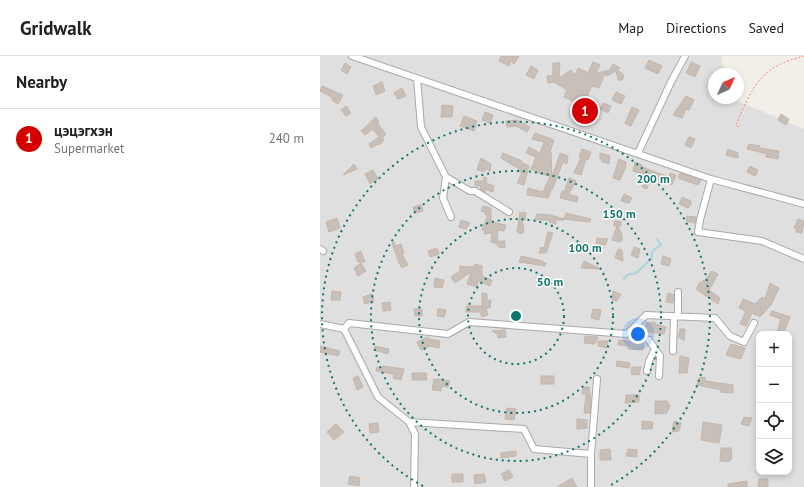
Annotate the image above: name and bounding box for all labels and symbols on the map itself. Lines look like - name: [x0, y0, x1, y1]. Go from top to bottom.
- north arrow: [708, 68, 744, 104]
- pin: 1: [572, 96, 598, 126]
- text: 200 m: [636, 171, 670, 186]
- text: 150 m: [602, 206, 636, 221]
- text: 100 m: [568, 240, 602, 255]
- text: 50 m: [537, 274, 563, 289]
- centre of rings: [509, 309, 523, 323]
- your location: [628, 324, 648, 344]

